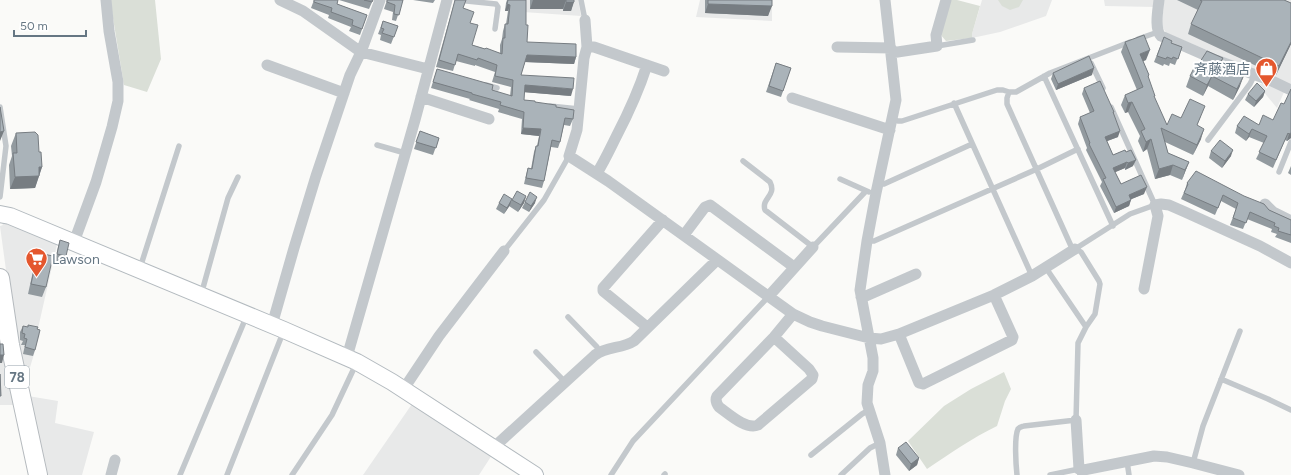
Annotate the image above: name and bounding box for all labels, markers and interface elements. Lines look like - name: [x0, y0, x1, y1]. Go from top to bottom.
- scale bar: [14, 12, 86, 38]
- text: 50 m: [20, 19, 48, 33]
- shop icon: 斉藤酒店: [1253, 56, 1279, 89]
- place label: 斉藤酒店: [1194, 61, 1250, 78]
- supermarket icon: Lawson: [23, 246, 49, 279]
- place label: Lawson: [52, 251, 100, 268]
- road number: 78: [5, 366, 29, 388]

